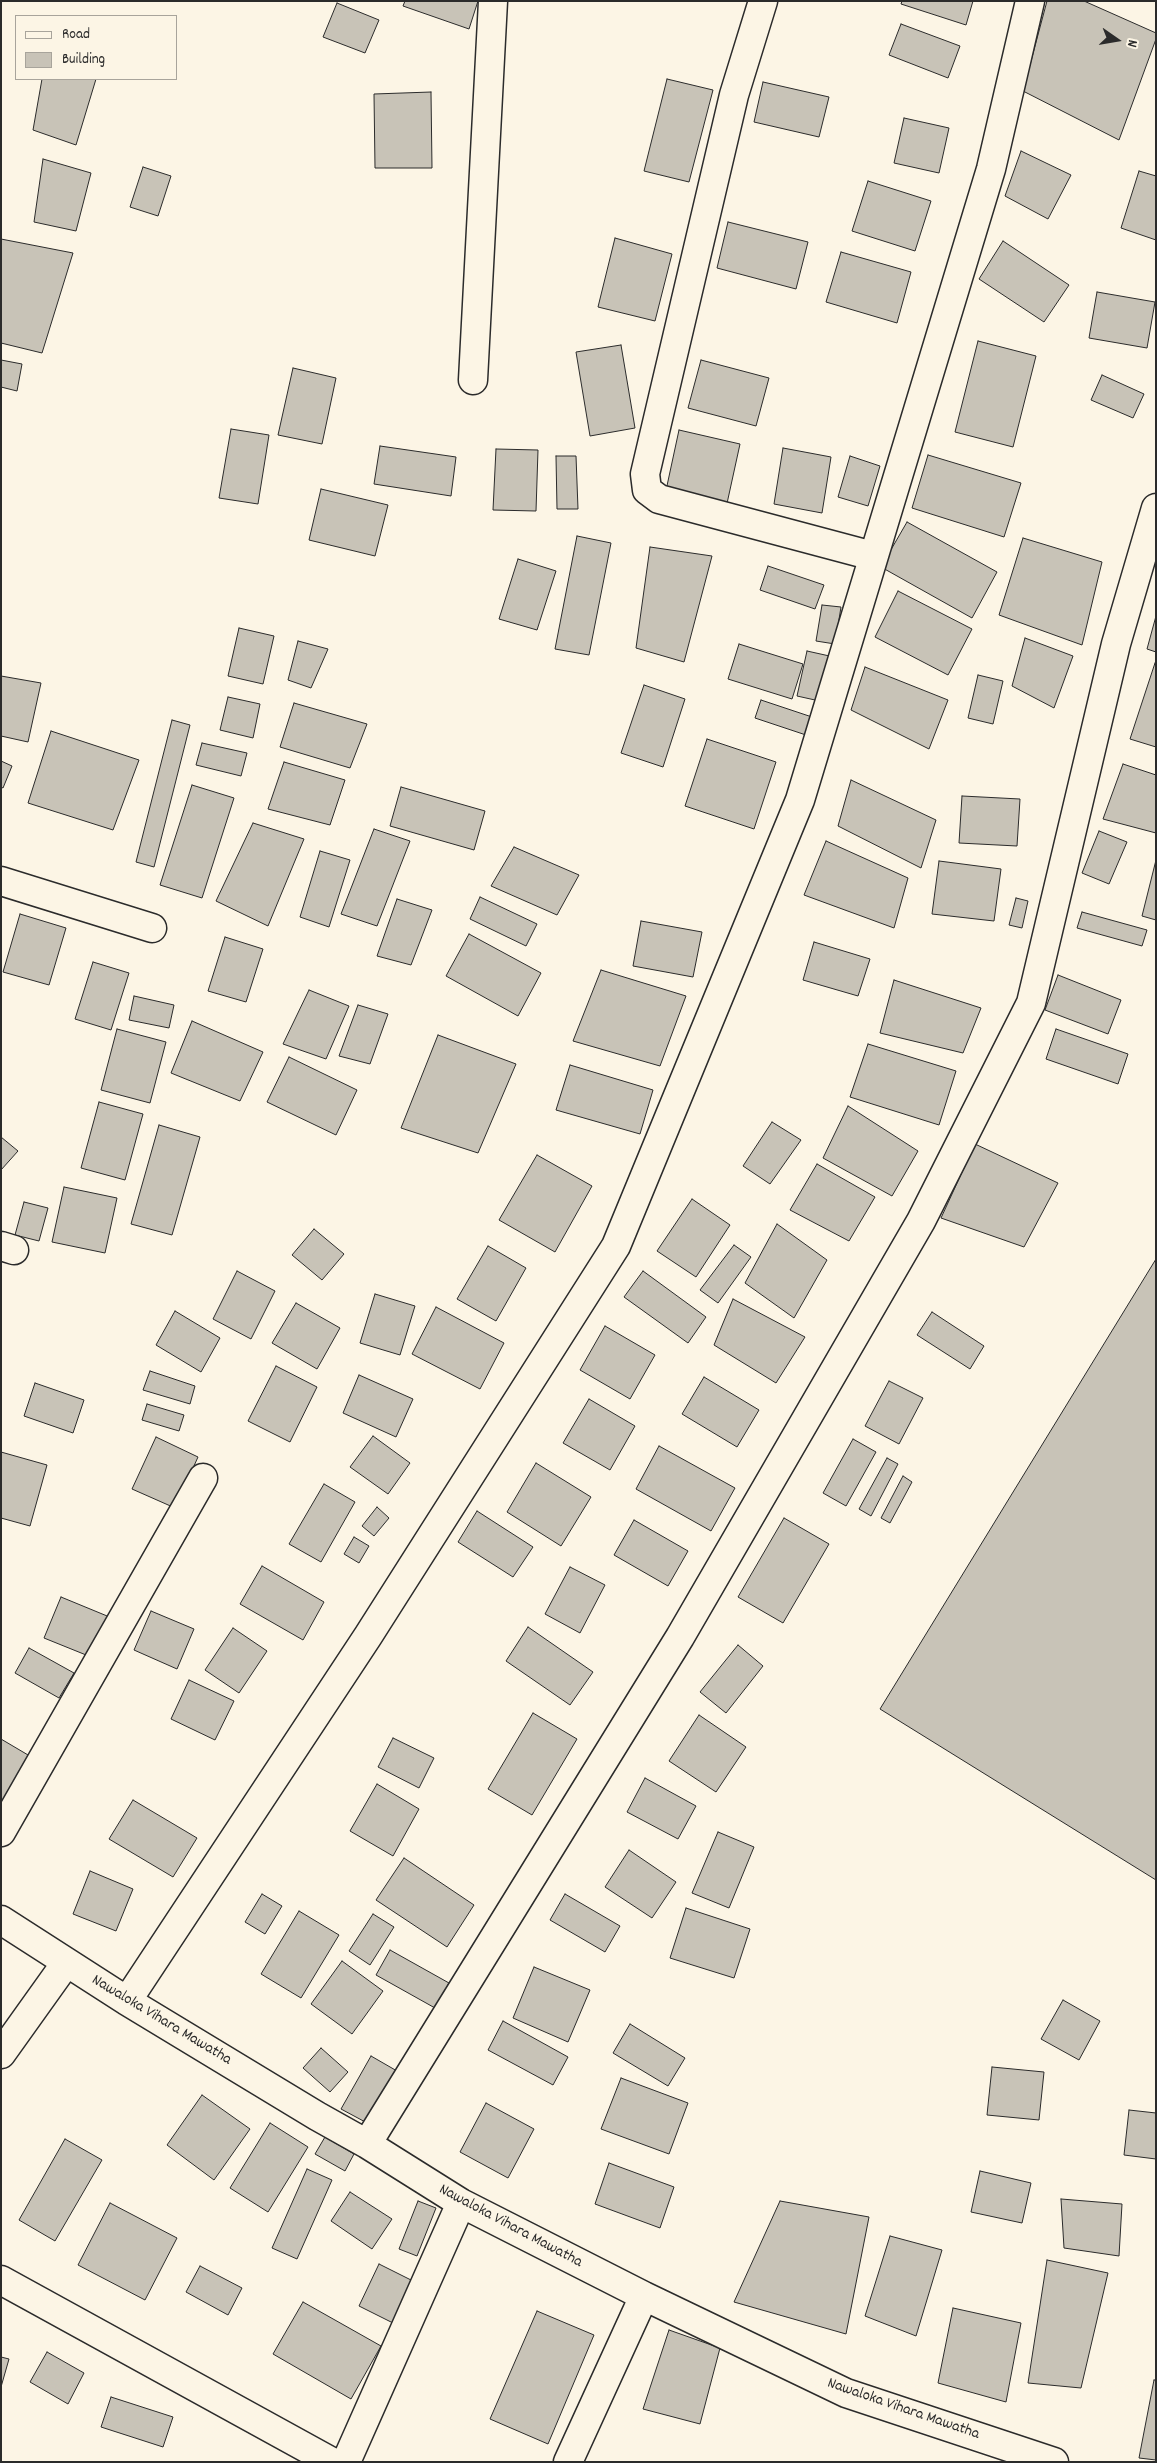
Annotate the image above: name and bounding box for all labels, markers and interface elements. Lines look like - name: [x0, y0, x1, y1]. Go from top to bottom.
- legend: [15, 15, 178, 80]
- north arrow: [1092, 15, 1142, 65]
- text: Road: [62, 24, 90, 46]
- text: N: [1121, 38, 1142, 49]
- text: Building: [62, 49, 105, 71]
- street label: Nawaloka Vihara Mawatha: [88, 1972, 234, 2070]
- street label: Nawaloka Vihara Mawatha: [435, 2181, 585, 2273]
- street label: Nawaloka Vihara Mawatha: [824, 2375, 982, 2445]

